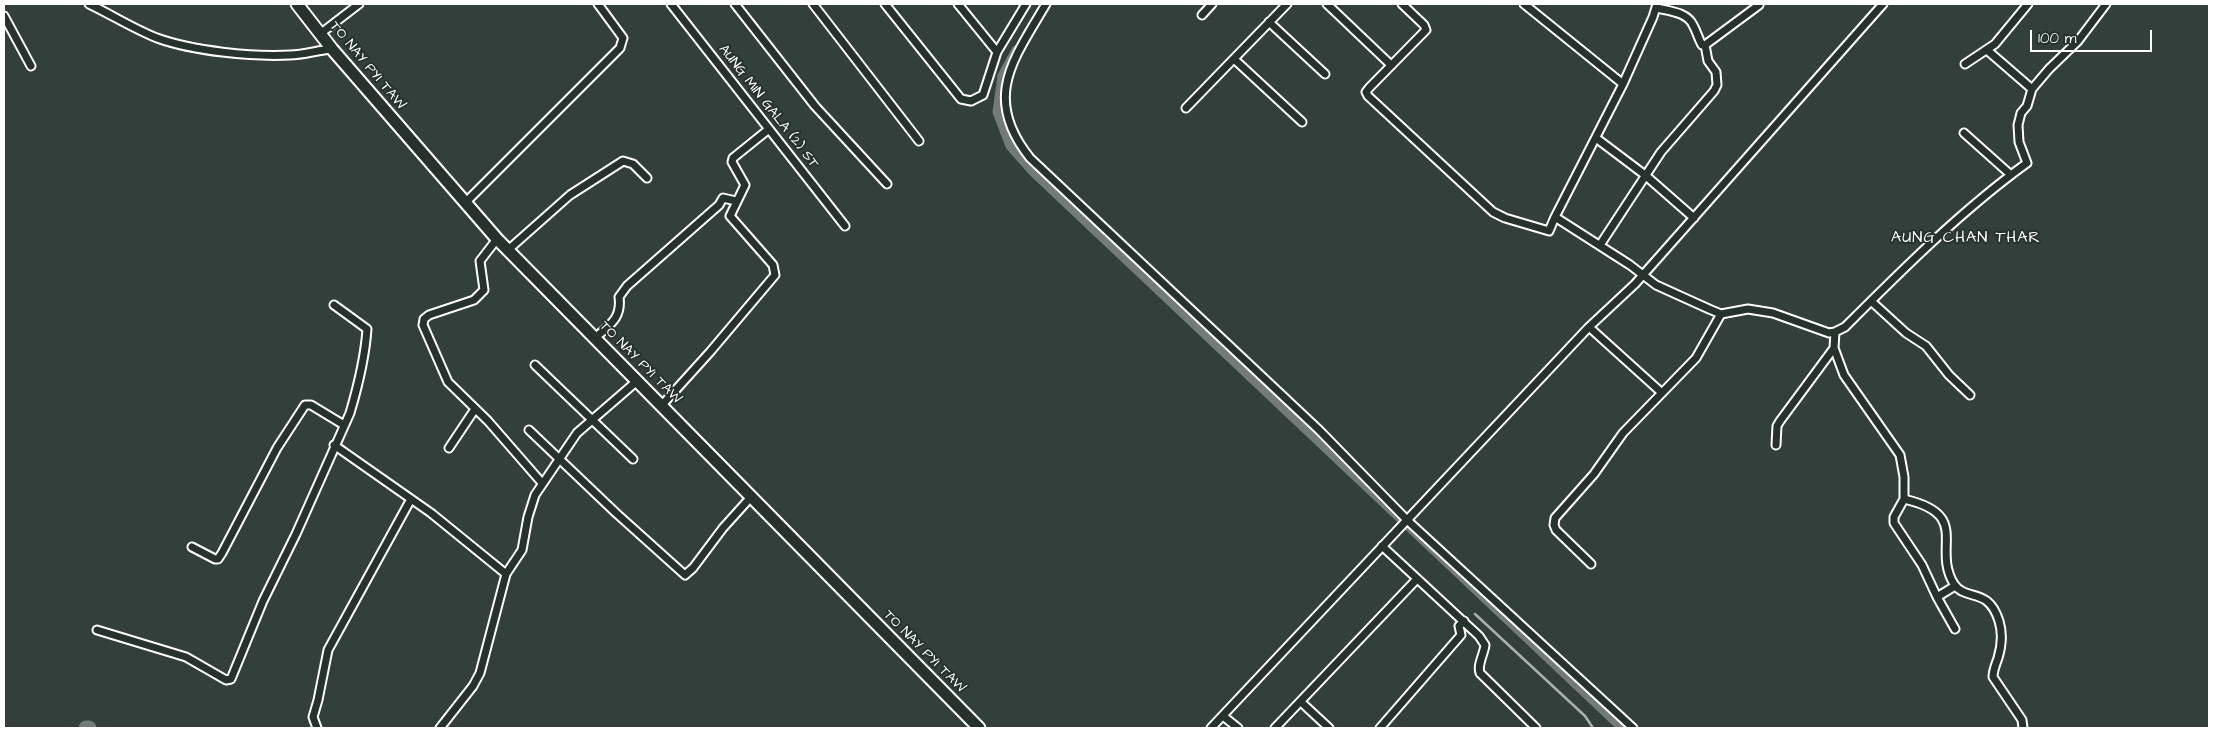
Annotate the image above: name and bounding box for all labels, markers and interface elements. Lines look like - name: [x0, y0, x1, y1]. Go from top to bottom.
- street label: TO NAY PYI TAW: [325, 19, 409, 113]
- scale bar: [2033, 20, 2156, 52]
- text: 100 m: [2038, 28, 2077, 49]
- street label: AUNG MIN GALA (2) ST: [714, 42, 822, 172]
- district label: AUNG CHAN THAR: [1889, 229, 2043, 249]
- street label: TO NAY PYI TAW: [595, 318, 685, 408]
- street label: TO NAY PYI TAW: [879, 607, 969, 697]

